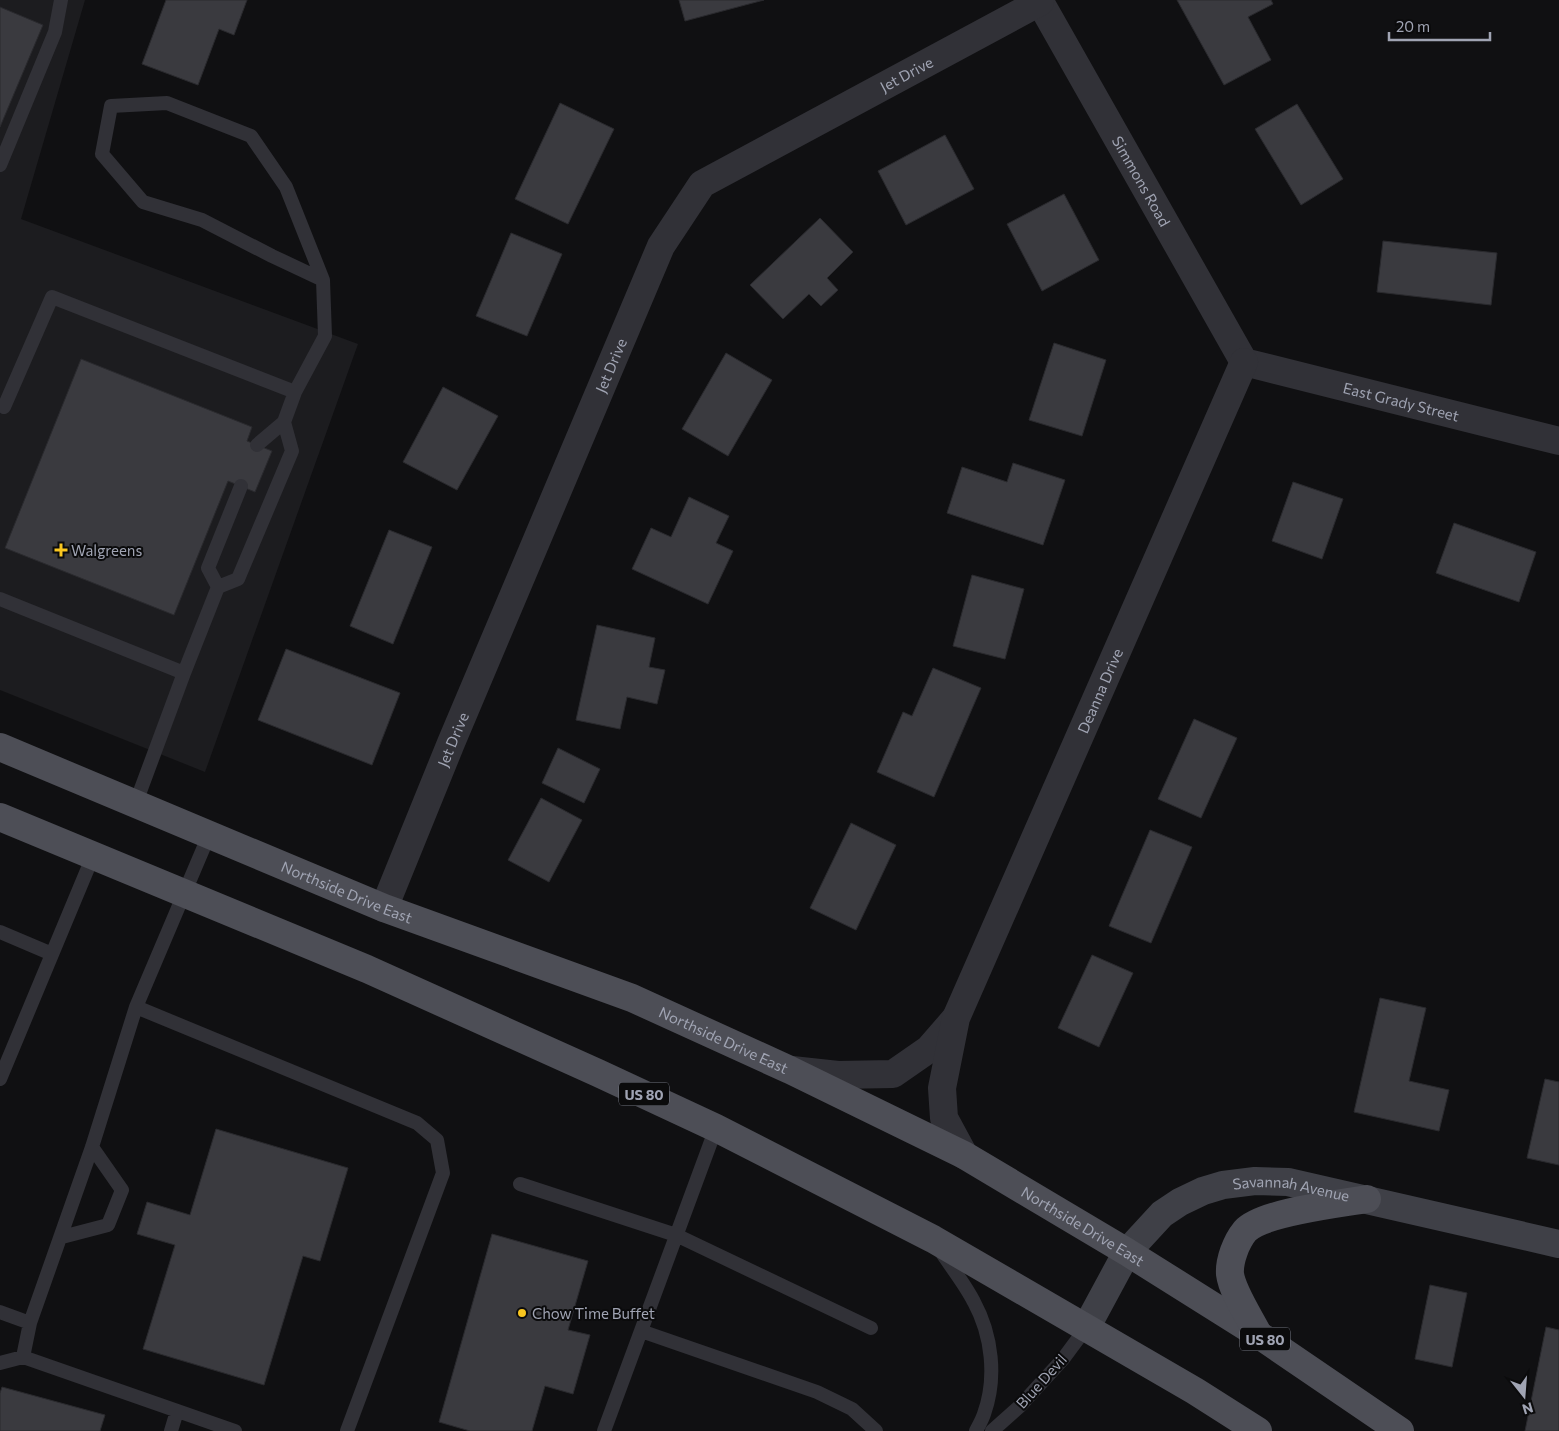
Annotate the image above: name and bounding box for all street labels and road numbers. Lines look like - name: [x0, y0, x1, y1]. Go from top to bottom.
- street label: Jet Drive: [877, 52, 936, 96]
- street label: Simmons Road: [1109, 133, 1174, 229]
- street label: Jet Drive: [591, 335, 630, 395]
- street label: East Grady Street: [1341, 378, 1461, 425]
- street label: Deanna Drive: [1073, 645, 1126, 736]
- street label: Jet Drive: [433, 709, 472, 769]
- street label: Northside Drive East: [279, 857, 415, 927]
- street label: Northside Drive East: [656, 1003, 791, 1077]
- road number: US 80: [619, 1082, 669, 1106]
- street label: Savannah Avenue: [1232, 1172, 1351, 1205]
- street label: Northside Drive East: [1018, 1182, 1148, 1270]
- road number: US 80: [1240, 1328, 1290, 1350]
- street label: Blue Devil: [1012, 1350, 1070, 1412]

